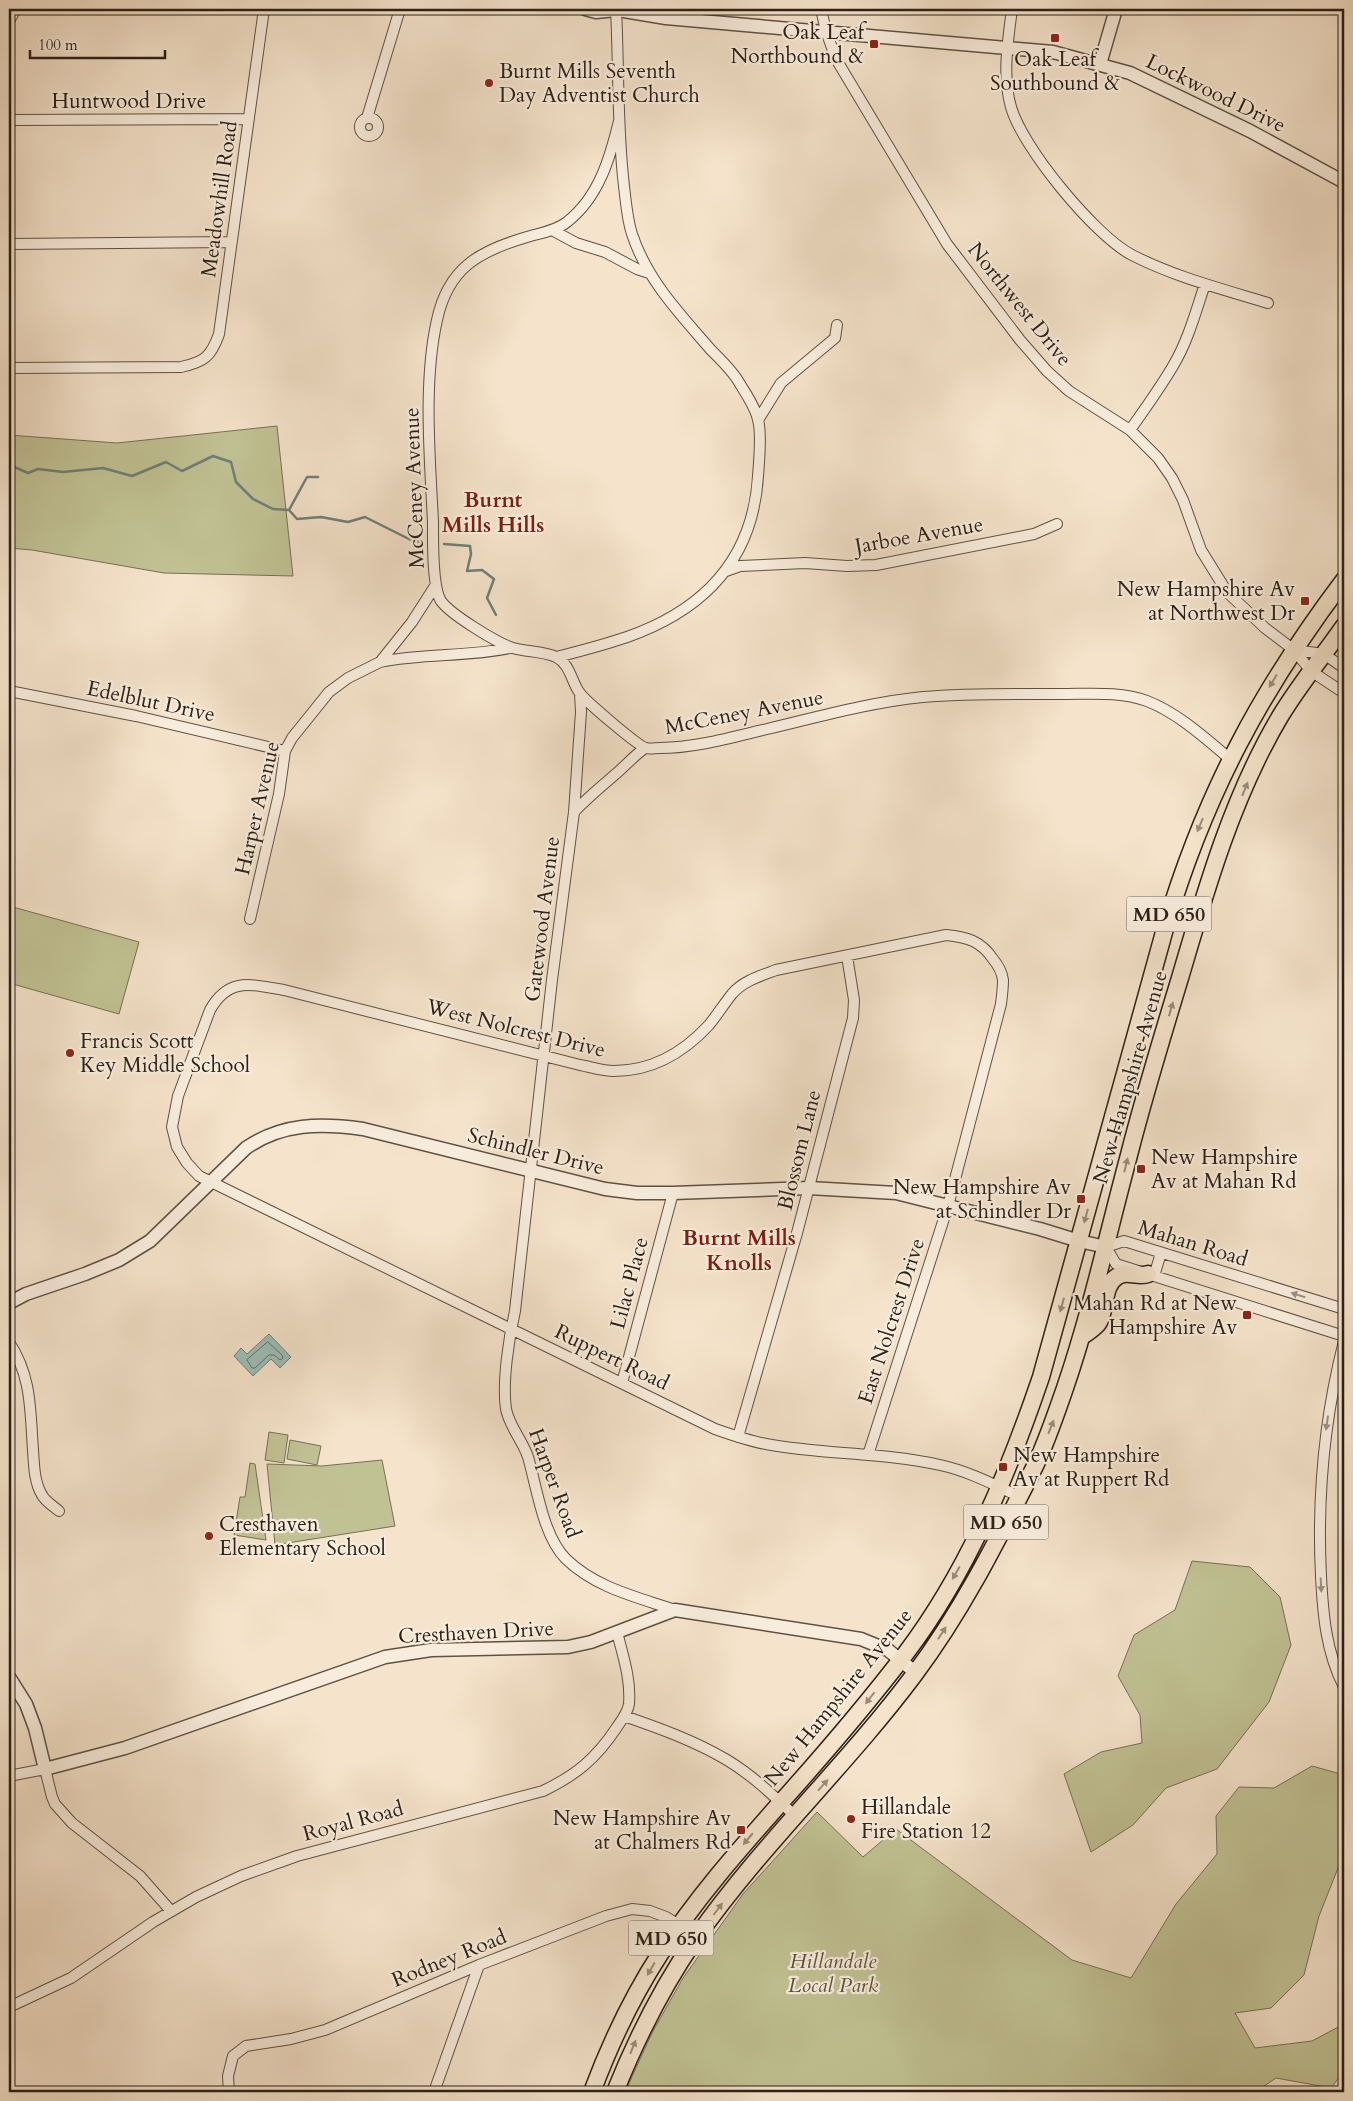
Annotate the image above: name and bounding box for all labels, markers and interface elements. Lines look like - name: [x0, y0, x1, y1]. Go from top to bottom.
- place label: Oak Leaf Northbound &: [730, 18, 868, 71]
- scale bar: [30, 28, 165, 60]
- marker: Oak Leaf Southbound &: [1049, 32, 1061, 44]
- text: 100 m: [38, 35, 78, 55]
- marker: Oak Leaf Northbound &: [868, 38, 880, 50]
- place label: Oak Leaf Southbound &: [990, 45, 1120, 98]
- street label: Lockwood Drive: [1141, 47, 1290, 140]
- place label: Burnt Mills Seventh Day Adventist Church: [499, 57, 700, 110]
- marker: Burnt Mills Seventh Day Adventist Church: [483, 77, 495, 89]
- street label: Huntwood Drive: [52, 87, 206, 116]
- street label: Meadowhill Road: [194, 119, 245, 279]
- street label: Northwest Drive: [961, 236, 1079, 372]
- street label: McCeney Avenue: [397, 407, 432, 569]
- district label: Burnt Mills Hills: [442, 485, 544, 540]
- street label: Jarboe Avenue: [850, 510, 985, 562]
- place label: New Hampshire Av at Northwest Dr: [1117, 575, 1295, 628]
- marker: New Hampshire Av at Northwest Dr: [1299, 595, 1311, 607]
- street label: Edelblut Drive: [84, 674, 218, 729]
- one-way arrow: [1269, 674, 1278, 687]
- street label: McCeney Avenue: [662, 683, 826, 742]
- street label: Harper Avenue: [228, 738, 287, 878]
- one-way arrow: [1241, 782, 1249, 796]
- one-way arrow: [1195, 818, 1203, 832]
- street label: Gatewood Avenue: [518, 835, 567, 1003]
- road number: MD 650: [1126, 896, 1212, 932]
- street label: New Hampshire Avenue: [1086, 967, 1175, 1187]
- street label: West Nolcrest Drive: [422, 992, 608, 1065]
- one-way arrow: [1167, 1002, 1175, 1017]
- place label: Francis Scott Key Middle School: [80, 1027, 250, 1080]
- marker: Francis Scott Key Middle School: [64, 1047, 76, 1059]
- street label: Blossom Lane: [771, 1087, 828, 1213]
- street label: Schindler Drive: [465, 1121, 607, 1182]
- place label: New Hampshire Av at Mahan Rd: [1151, 1143, 1298, 1196]
- one-way arrow: [1122, 1158, 1130, 1173]
- marker: New Hampshire Av at Mahan Rd: [1135, 1163, 1147, 1175]
- place label: New Hampshire Av at Schindler Dr: [893, 1173, 1071, 1226]
- marker: New Hampshire Av at Schindler Dr: [1075, 1193, 1087, 1205]
- one-way arrow: [1081, 1209, 1089, 1224]
- street label: Mahan Road: [1134, 1213, 1251, 1274]
- district label: Burnt Mills Knolls: [682, 1223, 796, 1278]
- street label: Lilac Place: [603, 1234, 656, 1332]
- street label: East Nolcrest Drive: [851, 1234, 932, 1408]
- place label: Mahan Rd at New Hampshire Av: [1073, 1289, 1237, 1342]
- one-way arrow: [1290, 1291, 1305, 1298]
- one-way arrow: [1058, 1298, 1066, 1313]
- marker: Mahan Rd at New Hampshire Av: [1241, 1309, 1253, 1321]
- street label: Ruppert Road: [550, 1317, 674, 1398]
- one-way arrow: [1323, 1415, 1331, 1431]
- one-way arrow: [1048, 1420, 1055, 1435]
- street label: Harper Road: [521, 1424, 588, 1542]
- place label: New Hampshire Av at Ruppert Rd: [1013, 1441, 1169, 1494]
- marker: New Hampshire Av at Ruppert Rd: [997, 1461, 1009, 1473]
- road number: MD 650: [964, 1504, 1048, 1540]
- place label: Cresthaven Elementary School: [219, 1510, 386, 1563]
- marker: Cresthaven Elementary School: [203, 1530, 215, 1542]
- one-way arrow: [952, 1567, 961, 1580]
- one-way arrow: [1318, 1577, 1326, 1593]
- street label: New Hampshire Avenue: [758, 1602, 919, 1792]
- street label: Cresthaven Drive: [397, 1614, 555, 1651]
- one-way arrow: [938, 1626, 947, 1639]
- one-way arrow: [864, 1691, 875, 1704]
- one-way arrow: [817, 1779, 828, 1791]
- place label: Hillandale Fire Station 12: [861, 1793, 991, 1846]
- street label: Royal Road: [300, 1794, 407, 1849]
- place label: New Hampshire Av at Chalmers Rd: [553, 1804, 731, 1857]
- marker: Hillandale Fire Station 12: [845, 1813, 857, 1825]
- marker: New Hampshire Av at Chalmers Rd: [735, 1824, 747, 1836]
- one-way arrow: [743, 1832, 754, 1845]
- one-way arrow: [713, 1902, 723, 1916]
- road number: MD 650: [628, 1920, 714, 1956]
- street label: Rodney Road: [387, 1922, 511, 1995]
- park label: Hillandale Local Park: [788, 1947, 879, 2000]
- one-way arrow: [647, 1962, 656, 1975]
- one-way arrow: [630, 2040, 638, 2054]

